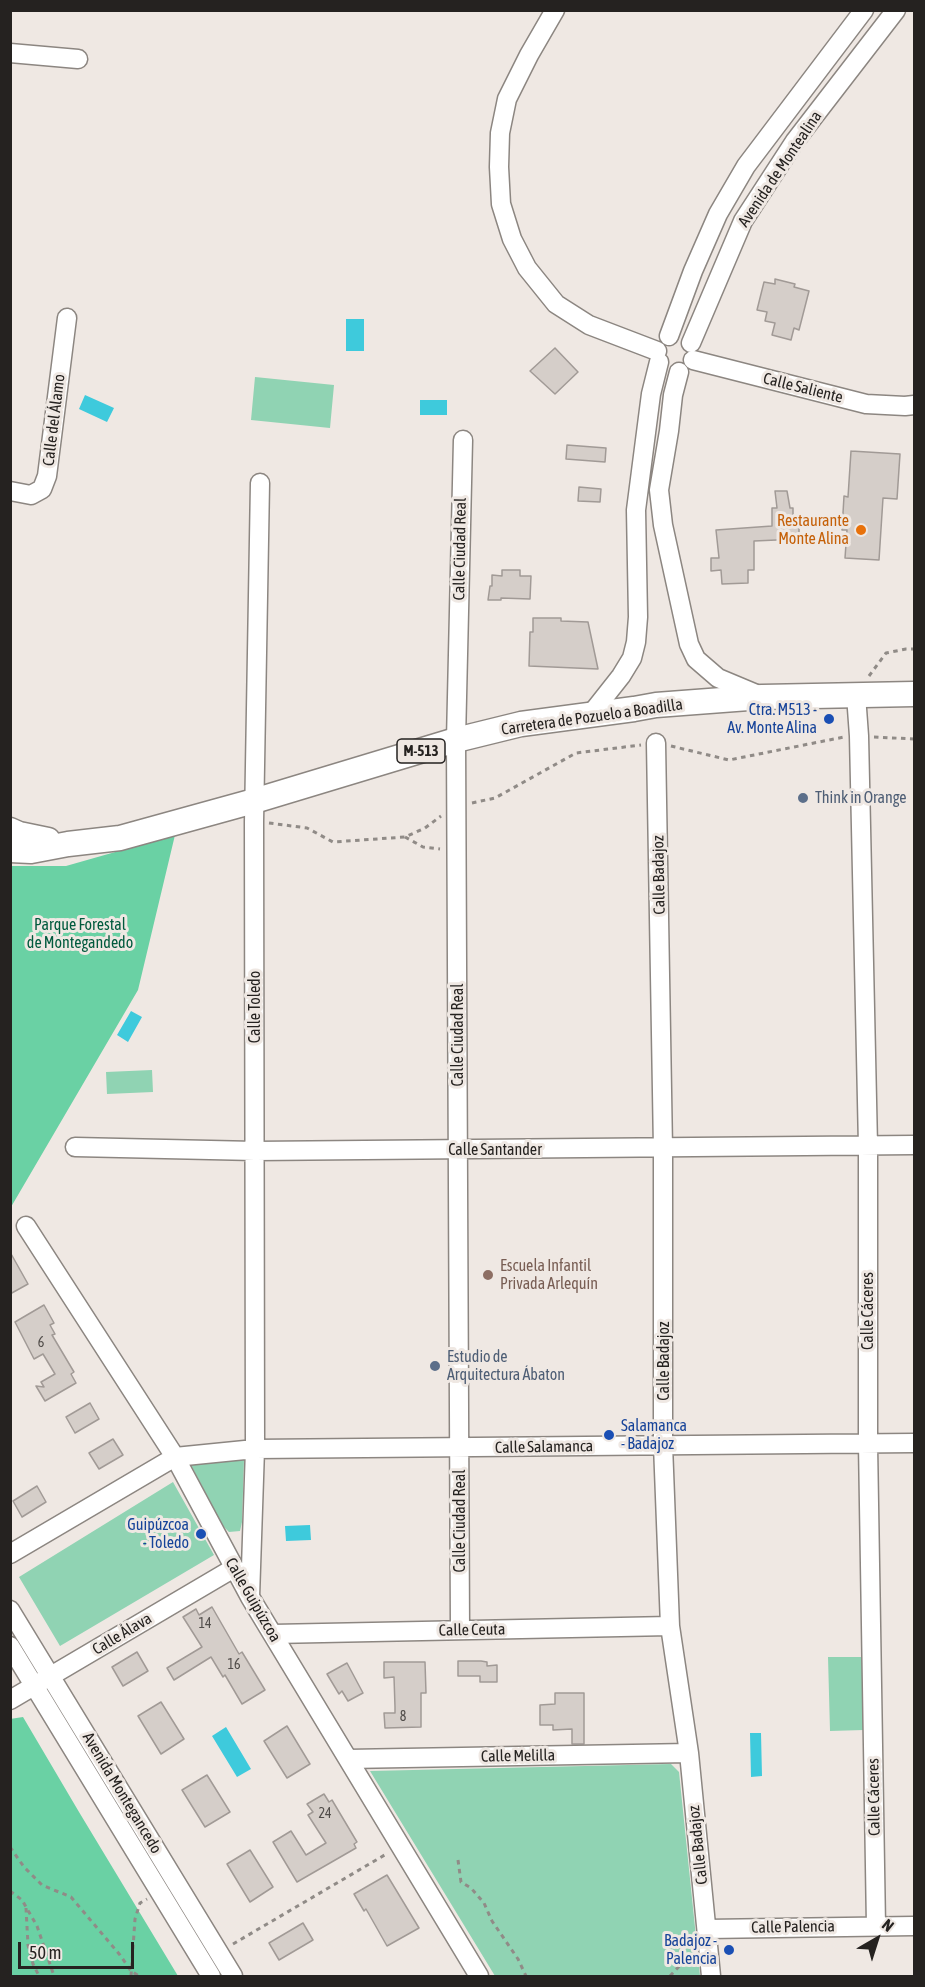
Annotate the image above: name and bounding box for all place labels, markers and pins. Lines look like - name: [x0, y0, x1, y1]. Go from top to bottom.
- place label: Restaurante Monte Alina: [777, 511, 849, 549]
- marker: Restaurante Monte Alina: [854, 523, 868, 537]
- place label: Ctra. M513 - Av. Monte Alina: [727, 700, 817, 738]
- marker: Ctra. M513 - Av. Monte Alina: [822, 712, 836, 726]
- place label: Think in Orange: [815, 788, 907, 808]
- marker: Think in Orange: [796, 791, 810, 805]
- place label: Escuela Infantil Privada Arlequín: [500, 1256, 598, 1294]
- marker: Escuela Infantil Privada Arlequín: [481, 1268, 495, 1282]
- place label: Estudio de Arquitectura Ábaton: [447, 1347, 565, 1385]
- marker: Estudio de Arquitectura Ábaton: [428, 1359, 442, 1373]
- place label: Salamanca - Badajoz: [621, 1416, 687, 1454]
- marker: Salamanca - Badajoz: [602, 1428, 616, 1442]
- place label: Guipúzcoa - Toledo: [127, 1515, 189, 1553]
- marker: Guipúzcoa - Toledo: [194, 1527, 208, 1541]
- place label: Badajoz - Palencia: [664, 1931, 717, 1969]
- marker: Badajoz - Palencia: [722, 1943, 736, 1957]

